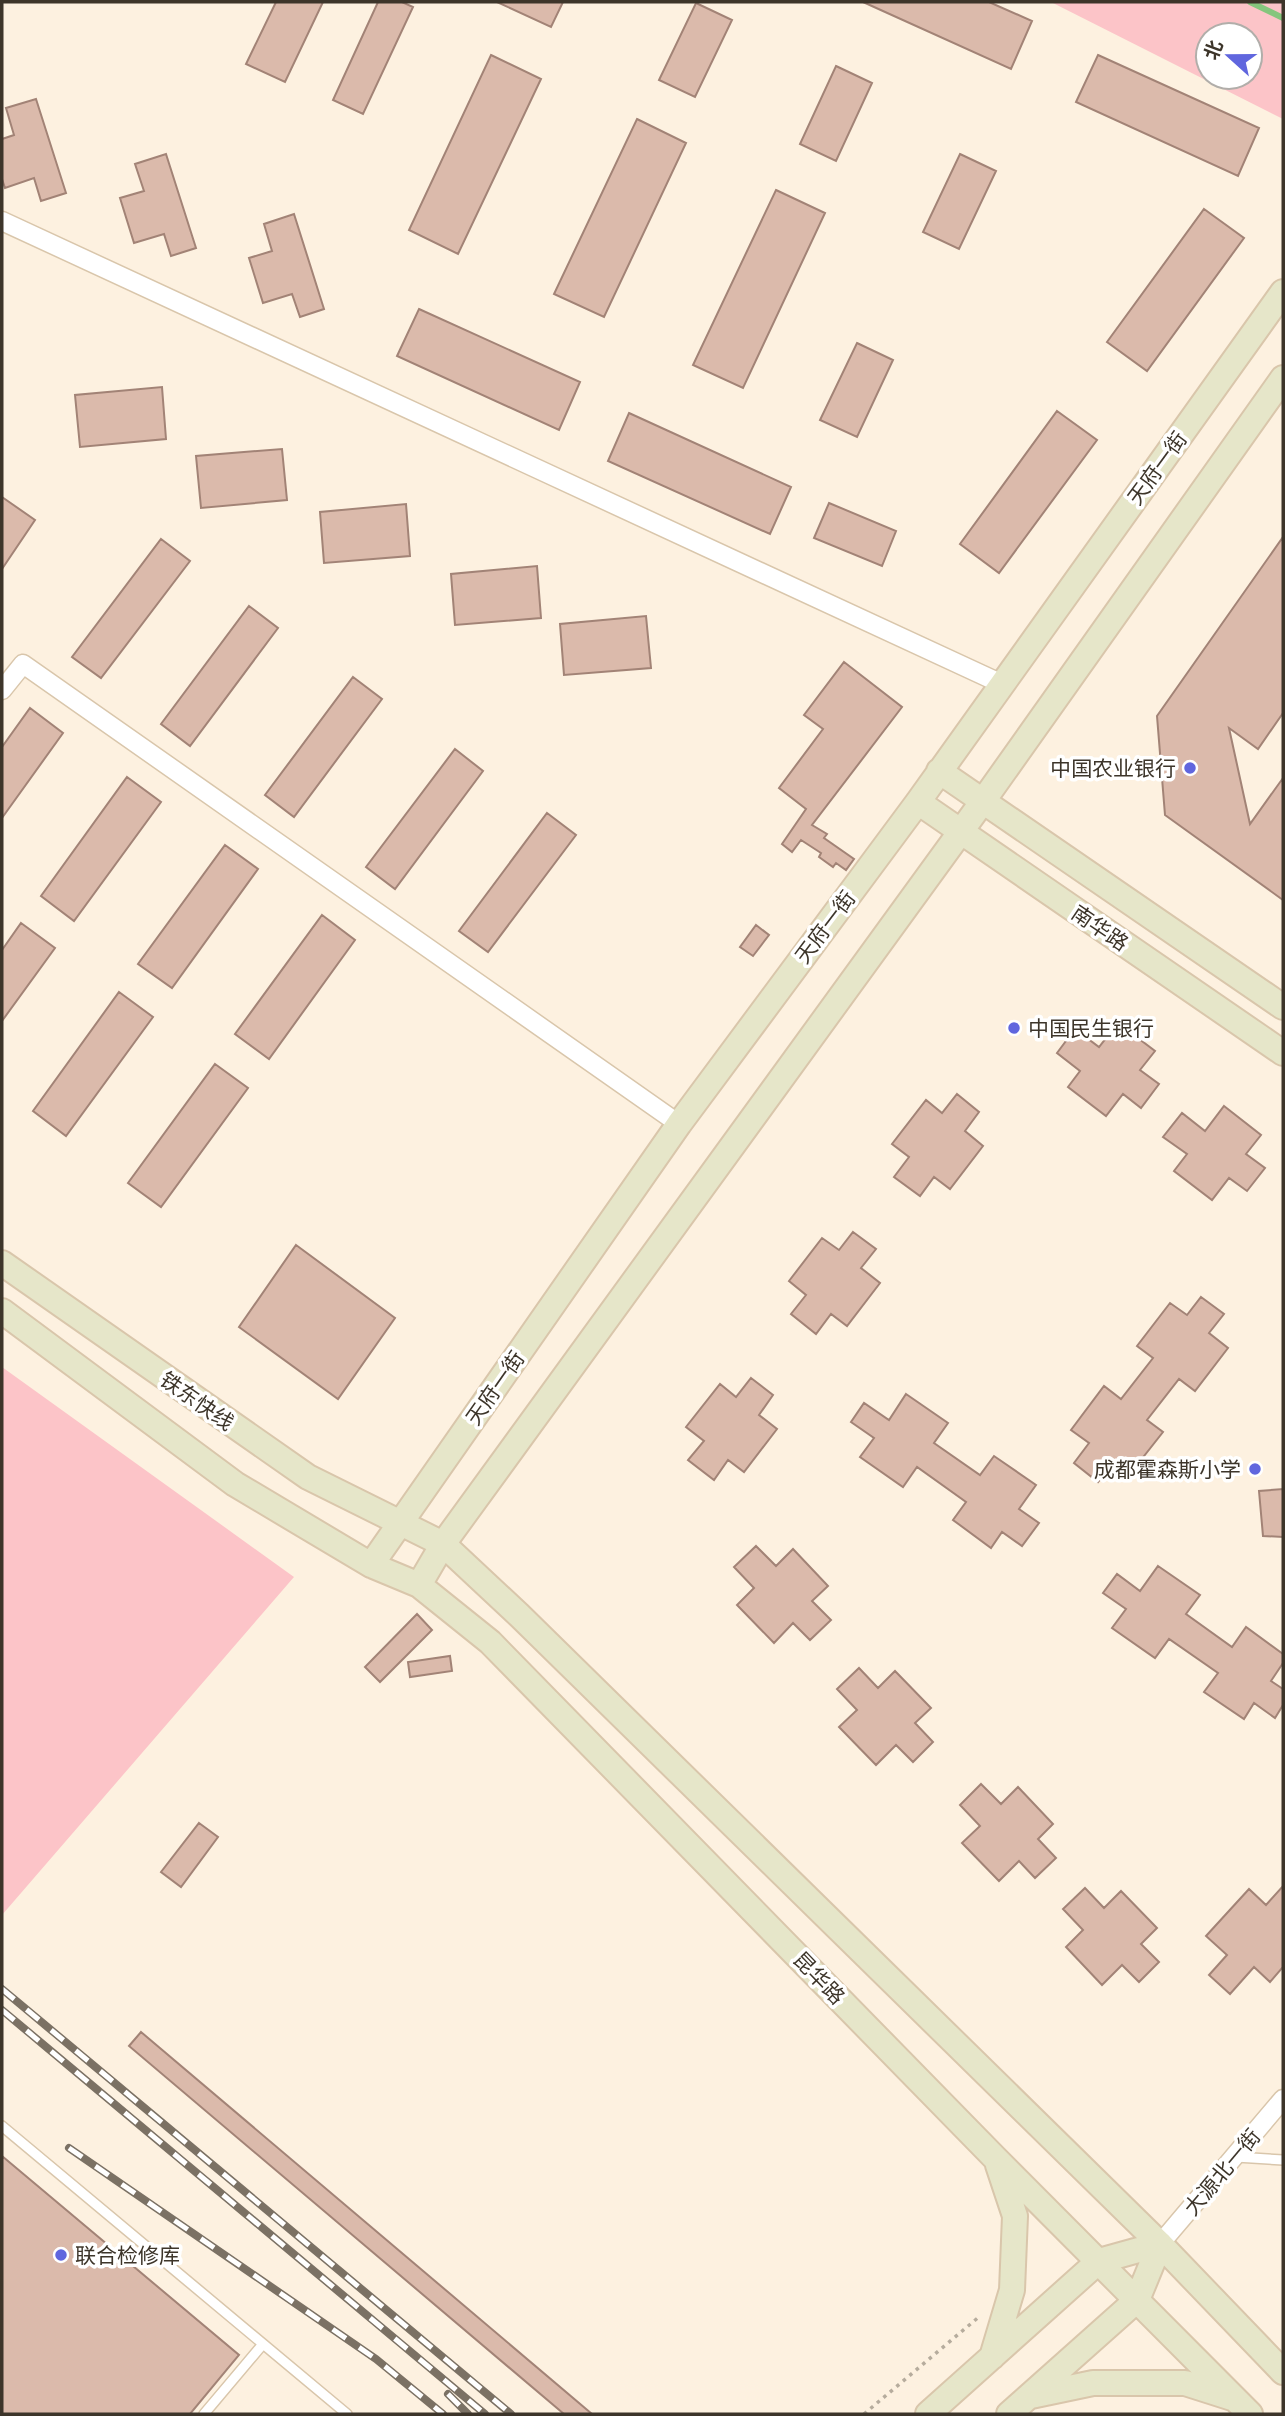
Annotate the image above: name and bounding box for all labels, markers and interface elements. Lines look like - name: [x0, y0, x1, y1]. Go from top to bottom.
- north arrow: [1194, 21, 1264, 91]
- text: 北: [1199, 37, 1227, 63]
- street label: 天府一街: [1122, 427, 1192, 509]
- place label: 中国农业银行: [1050, 756, 1176, 781]
- marker: 中国农业银行: [1182, 760, 1198, 776]
- street label: 天府一街: [790, 886, 860, 968]
- street label: 南华路: [1067, 900, 1133, 956]
- place label: 中国民生银行: [1028, 1016, 1154, 1041]
- marker: 中国民生银行: [1006, 1020, 1022, 1036]
- street label: 天府一街: [461, 1346, 529, 1430]
- street label: 铁东快线: [155, 1367, 239, 1435]
- place label: 成都霍森斯小学: [1094, 1457, 1241, 1482]
- marker: 成都霍森斯小学: [1247, 1461, 1263, 1477]
- street label: 昆华路: [788, 1947, 850, 2009]
- street label: 大源北一街: [1179, 2124, 1265, 2220]
- place label: 联合检修库: [75, 2243, 180, 2268]
- marker: 联合检修库: [53, 2247, 69, 2263]

